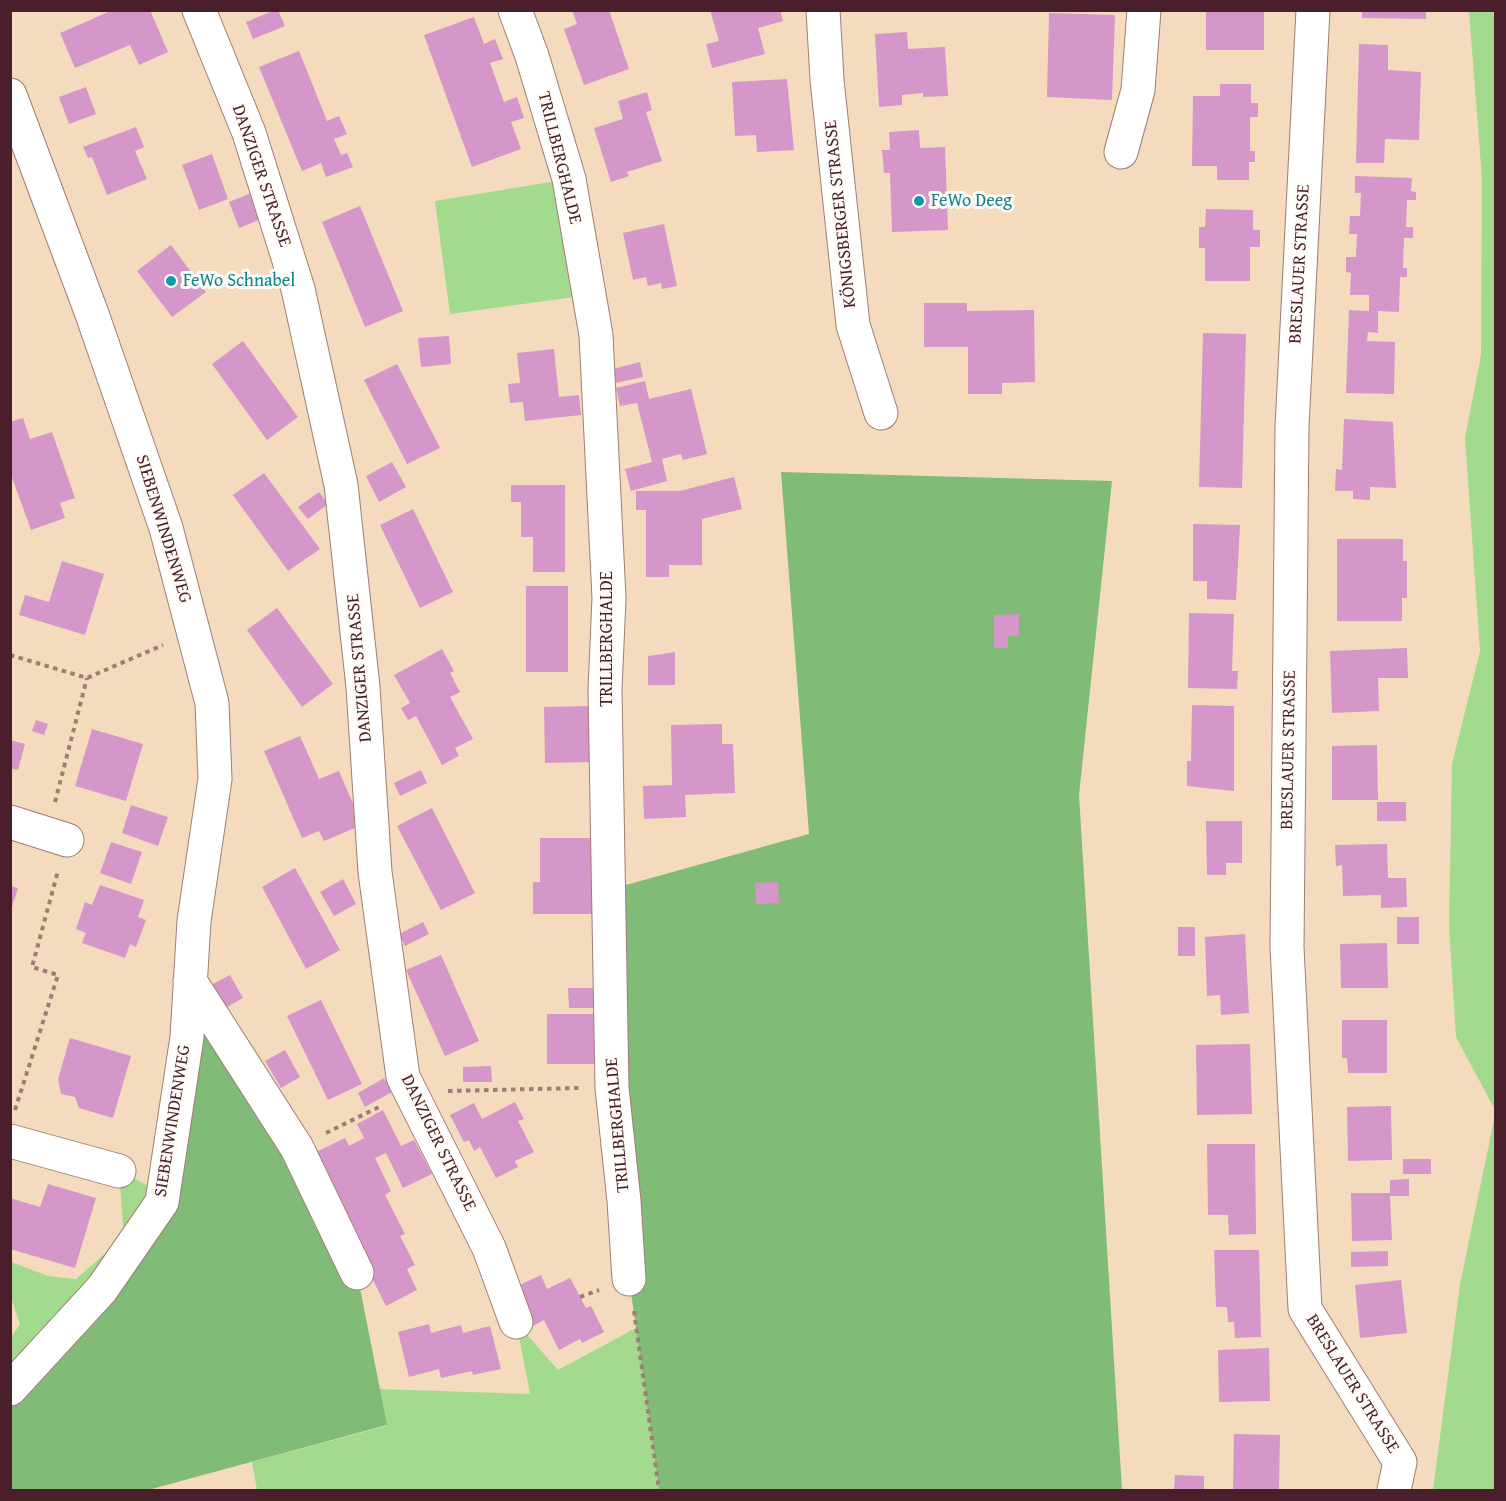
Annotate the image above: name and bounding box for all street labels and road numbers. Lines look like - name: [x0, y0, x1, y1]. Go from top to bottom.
- street label: TRILLBERGHALDE: [532, 90, 586, 226]
- street label: DANZIGER STRASSE: [227, 102, 295, 250]
- street label: KÖNIGSBERGER STRASSE: [820, 119, 862, 309]
- street label: BRESLAUER STRASSE: [1285, 184, 1315, 344]
- street label: SIEBENWINDENWEG: [130, 452, 196, 606]
- street label: TRILLBERGHALDE: [596, 571, 618, 707]
- street label: DANZIGER STRASSE: [343, 593, 377, 743]
- street label: BRESLAUER STRASSE: [1277, 670, 1301, 830]
- street label: SIEBENWINDENWEG: [150, 1043, 196, 1199]
- street label: TRILLBERGHALDE: [601, 1057, 635, 1193]
- street label: DANZIGER STRASSE: [396, 1071, 480, 1215]
- street label: BRESLAUER STRASSE: [1301, 1311, 1403, 1457]

